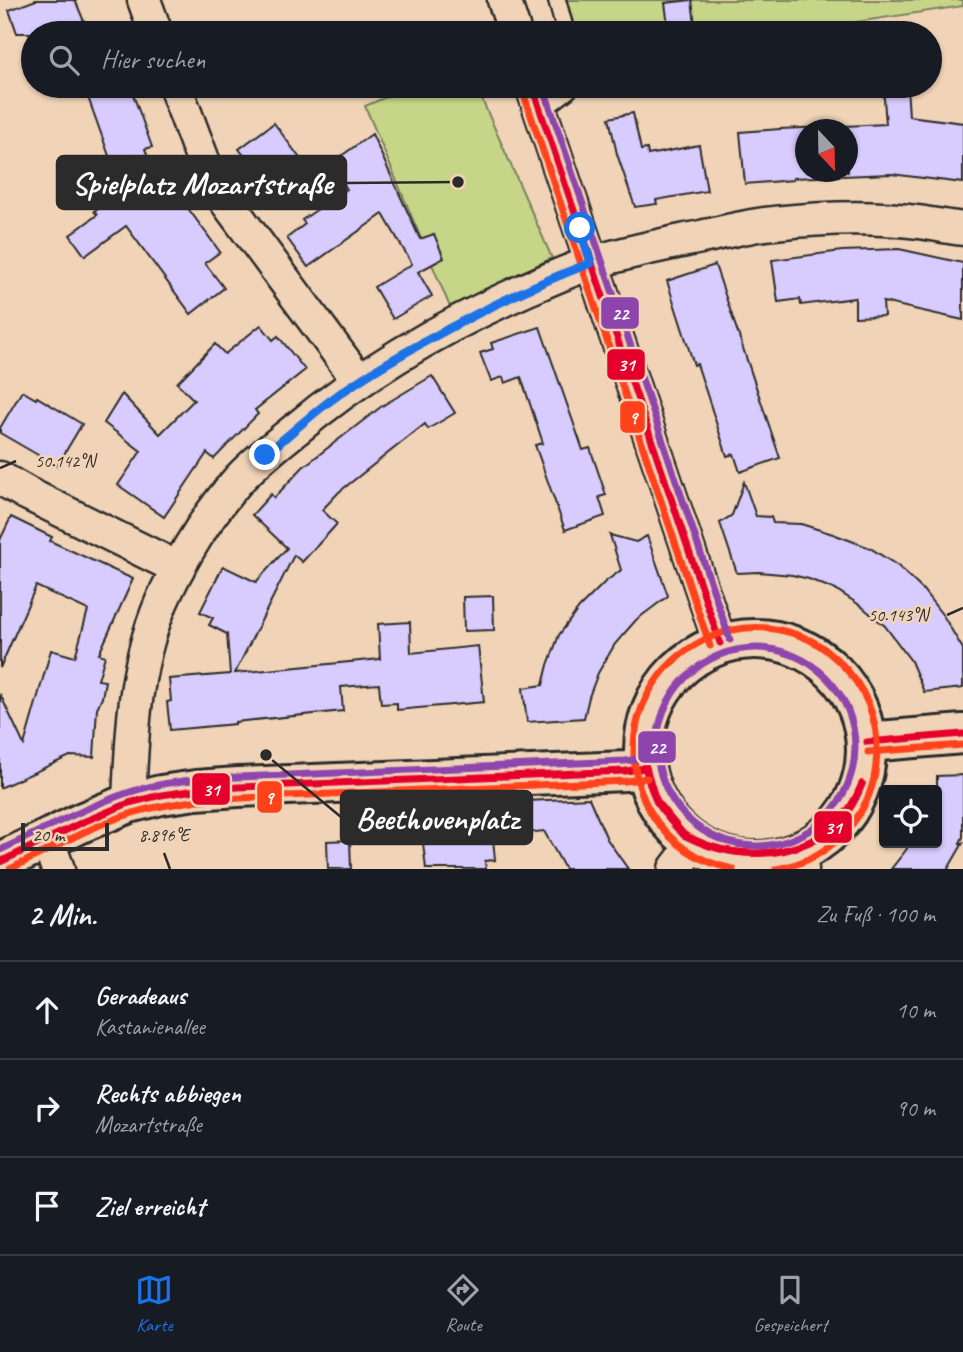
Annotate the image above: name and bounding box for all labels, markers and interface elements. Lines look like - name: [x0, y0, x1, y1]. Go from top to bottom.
- search box: [21, 21, 942, 98]
- icon: search: [45, 41, 83, 79]
- text: Hier suchen: [101, 43, 205, 76]
- north arrow: [795, 119, 858, 182]
- callout: Spielplatz Mozartstraße: [57, 156, 346, 209]
- text: Spielplatz Mozartstraße: [72, 163, 336, 204]
- route start: [564, 212, 595, 243]
- line badge: 22: [600, 296, 640, 330]
- text: 22: [611, 302, 631, 326]
- line badge: 31: [606, 348, 646, 381]
- text: 31: [617, 353, 637, 377]
- line badge: 9: [619, 400, 646, 434]
- text: 9: [629, 406, 640, 430]
- route end: [249, 439, 280, 470]
- text: 50.142°N: [35, 450, 98, 472]
- text: 50.143°N: [868, 604, 931, 626]
- line badge: 22: [637, 730, 677, 764]
- text: 22: [648, 736, 668, 760]
- line badge: 31: [191, 772, 231, 806]
- text: 31: [202, 778, 222, 802]
- line badge: 9: [256, 780, 283, 814]
- map controls: [879, 785, 942, 848]
- button: locate: [879, 785, 942, 848]
- text: 9: [265, 786, 276, 810]
- callout: Beethovenplatz: [341, 791, 532, 844]
- text: Beethovenplatz: [356, 798, 522, 839]
- line badge: 31: [813, 810, 853, 844]
- text: 31: [824, 816, 844, 840]
- scale bar: [21, 820, 108, 852]
- text: 20 m: [32, 823, 64, 847]
- text: 8.896°E: [139, 824, 192, 846]
- text: 2 Min.: [28, 896, 97, 934]
- text: Zu Fuß · 100 m: [816, 900, 935, 929]
- text: Geradeaus: [95, 979, 186, 1012]
- icon: ahead: [28, 991, 66, 1029]
- text: 10 m: [896, 996, 935, 1025]
- text: Kastanienallee: [95, 1012, 205, 1041]
- text: Rechts abbiegen: [95, 1077, 241, 1110]
- icon: right: [28, 1089, 66, 1127]
- text: 90 m: [896, 1094, 935, 1123]
- text: Mozartstraße: [95, 1110, 202, 1139]
- icon: arrive: [28, 1187, 66, 1225]
- text: Ziel erreicht: [95, 1190, 205, 1223]
- tab: Karte: [135, 1271, 173, 1337]
- tab: Route: [444, 1271, 482, 1337]
- tab: Gespeichert: [753, 1271, 827, 1337]

